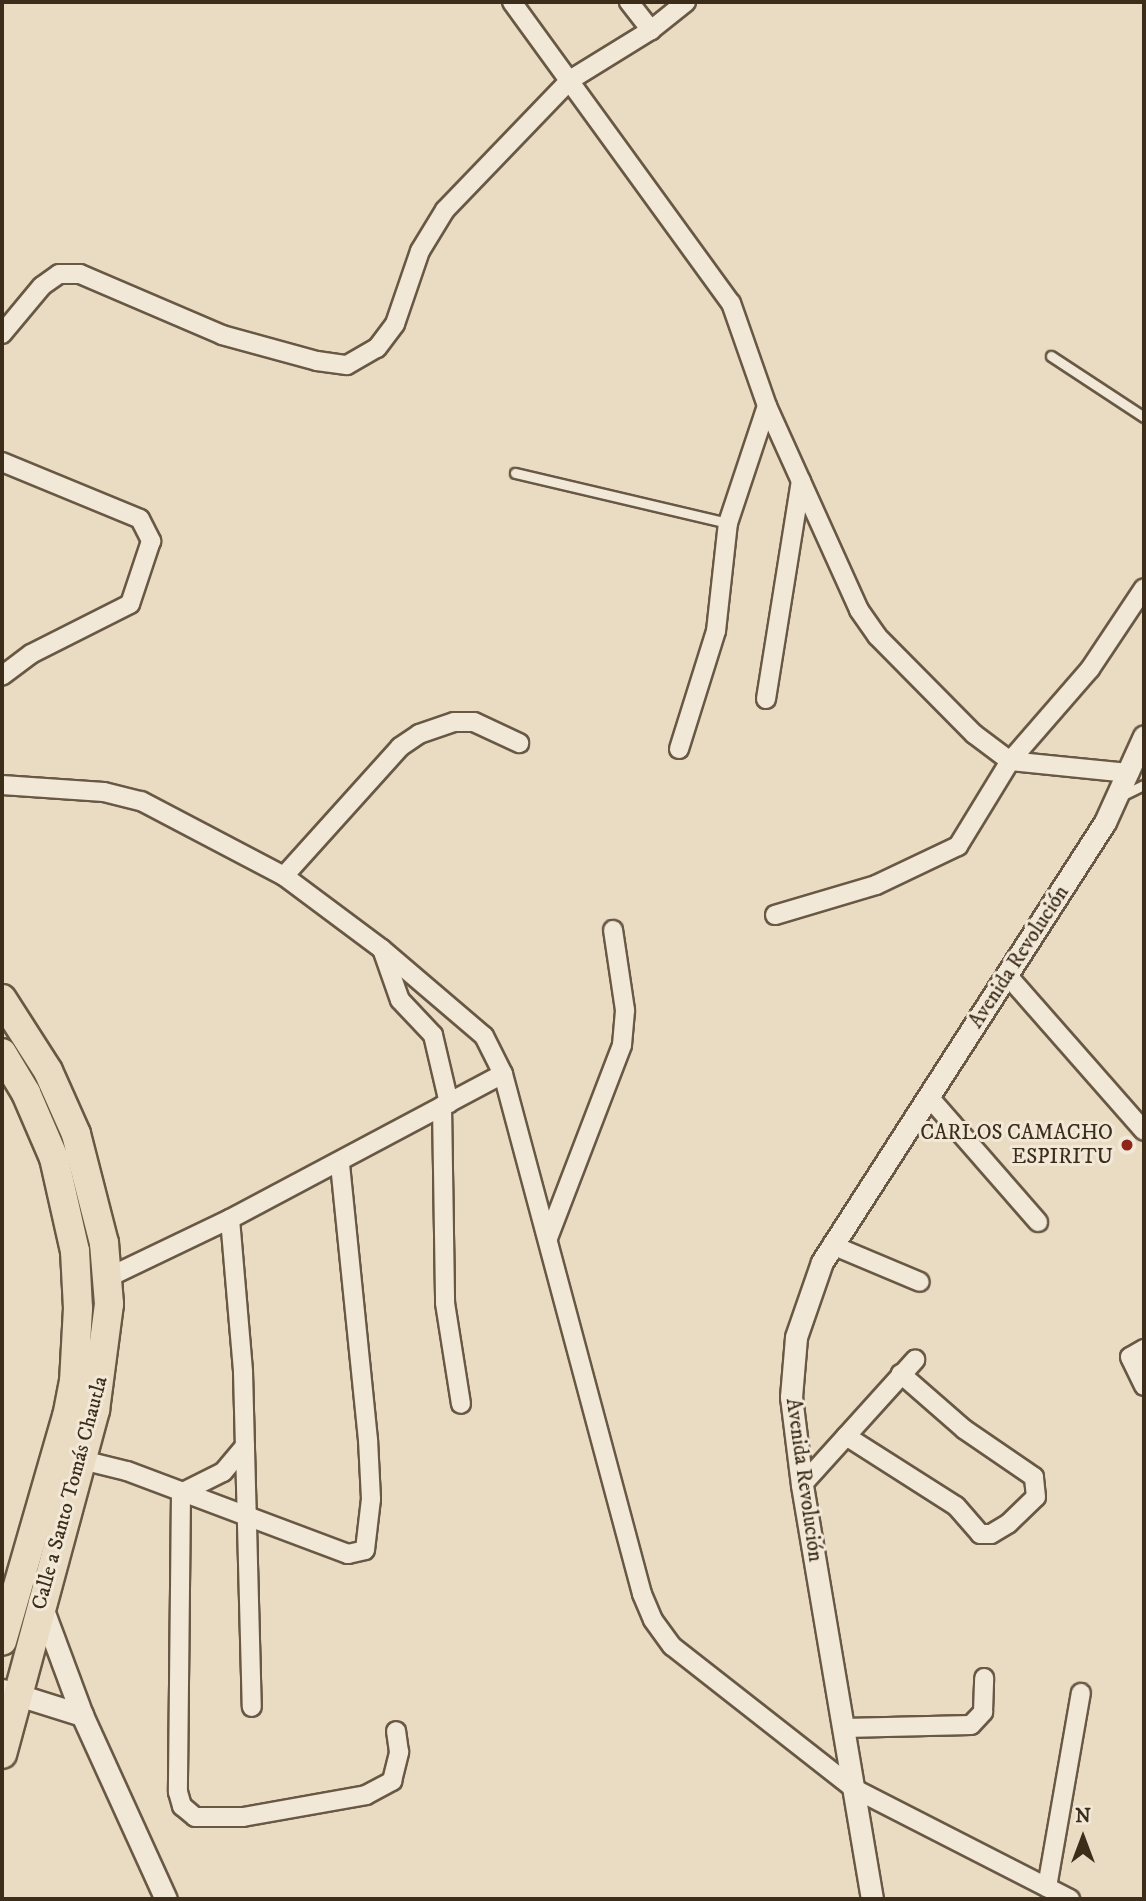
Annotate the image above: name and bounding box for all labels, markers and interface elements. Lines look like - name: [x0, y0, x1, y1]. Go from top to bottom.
- street label: Avenida Revolución: [964, 881, 1074, 1033]
- place label: CARLOS CAMACHO ESPIRITU: [920, 1120, 1113, 1170]
- marker: CARLOS CAMACHO ESPIRITU: [1119, 1137, 1135, 1153]
- street label: Calle a Santo Tomás Chautla: [27, 1374, 113, 1612]
- street label: Avenida Revolución: [780, 1397, 828, 1563]
- north arrow: [1048, 1803, 1118, 1873]
- text: N: [1075, 1805, 1091, 1828]

